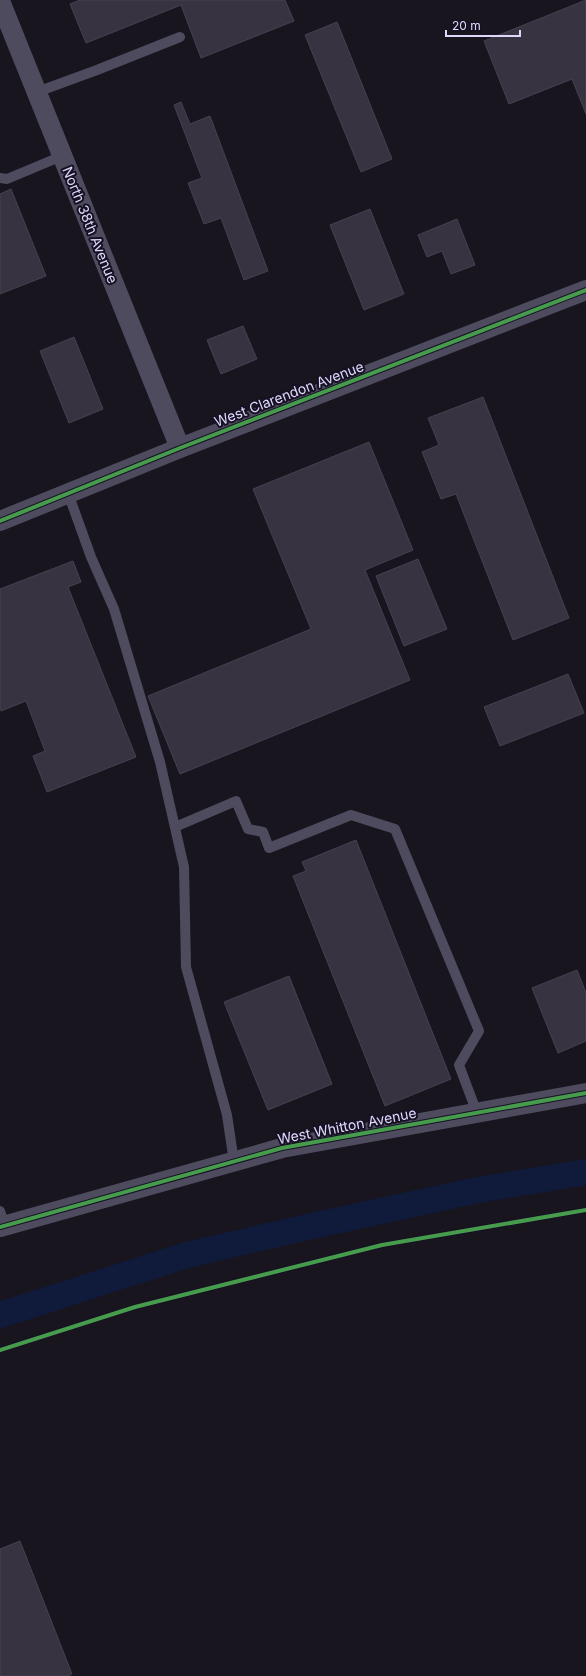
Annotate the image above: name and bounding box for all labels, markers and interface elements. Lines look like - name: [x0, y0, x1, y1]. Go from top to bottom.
- scale bar: [446, 12, 520, 38]
- text: 20 m: [452, 18, 481, 33]
- street label: North 38th Avenue: [59, 164, 122, 286]
- street label: West Clarendon Avenue: [212, 357, 366, 430]
- street label: West Whitton Avenue: [276, 1104, 418, 1147]

